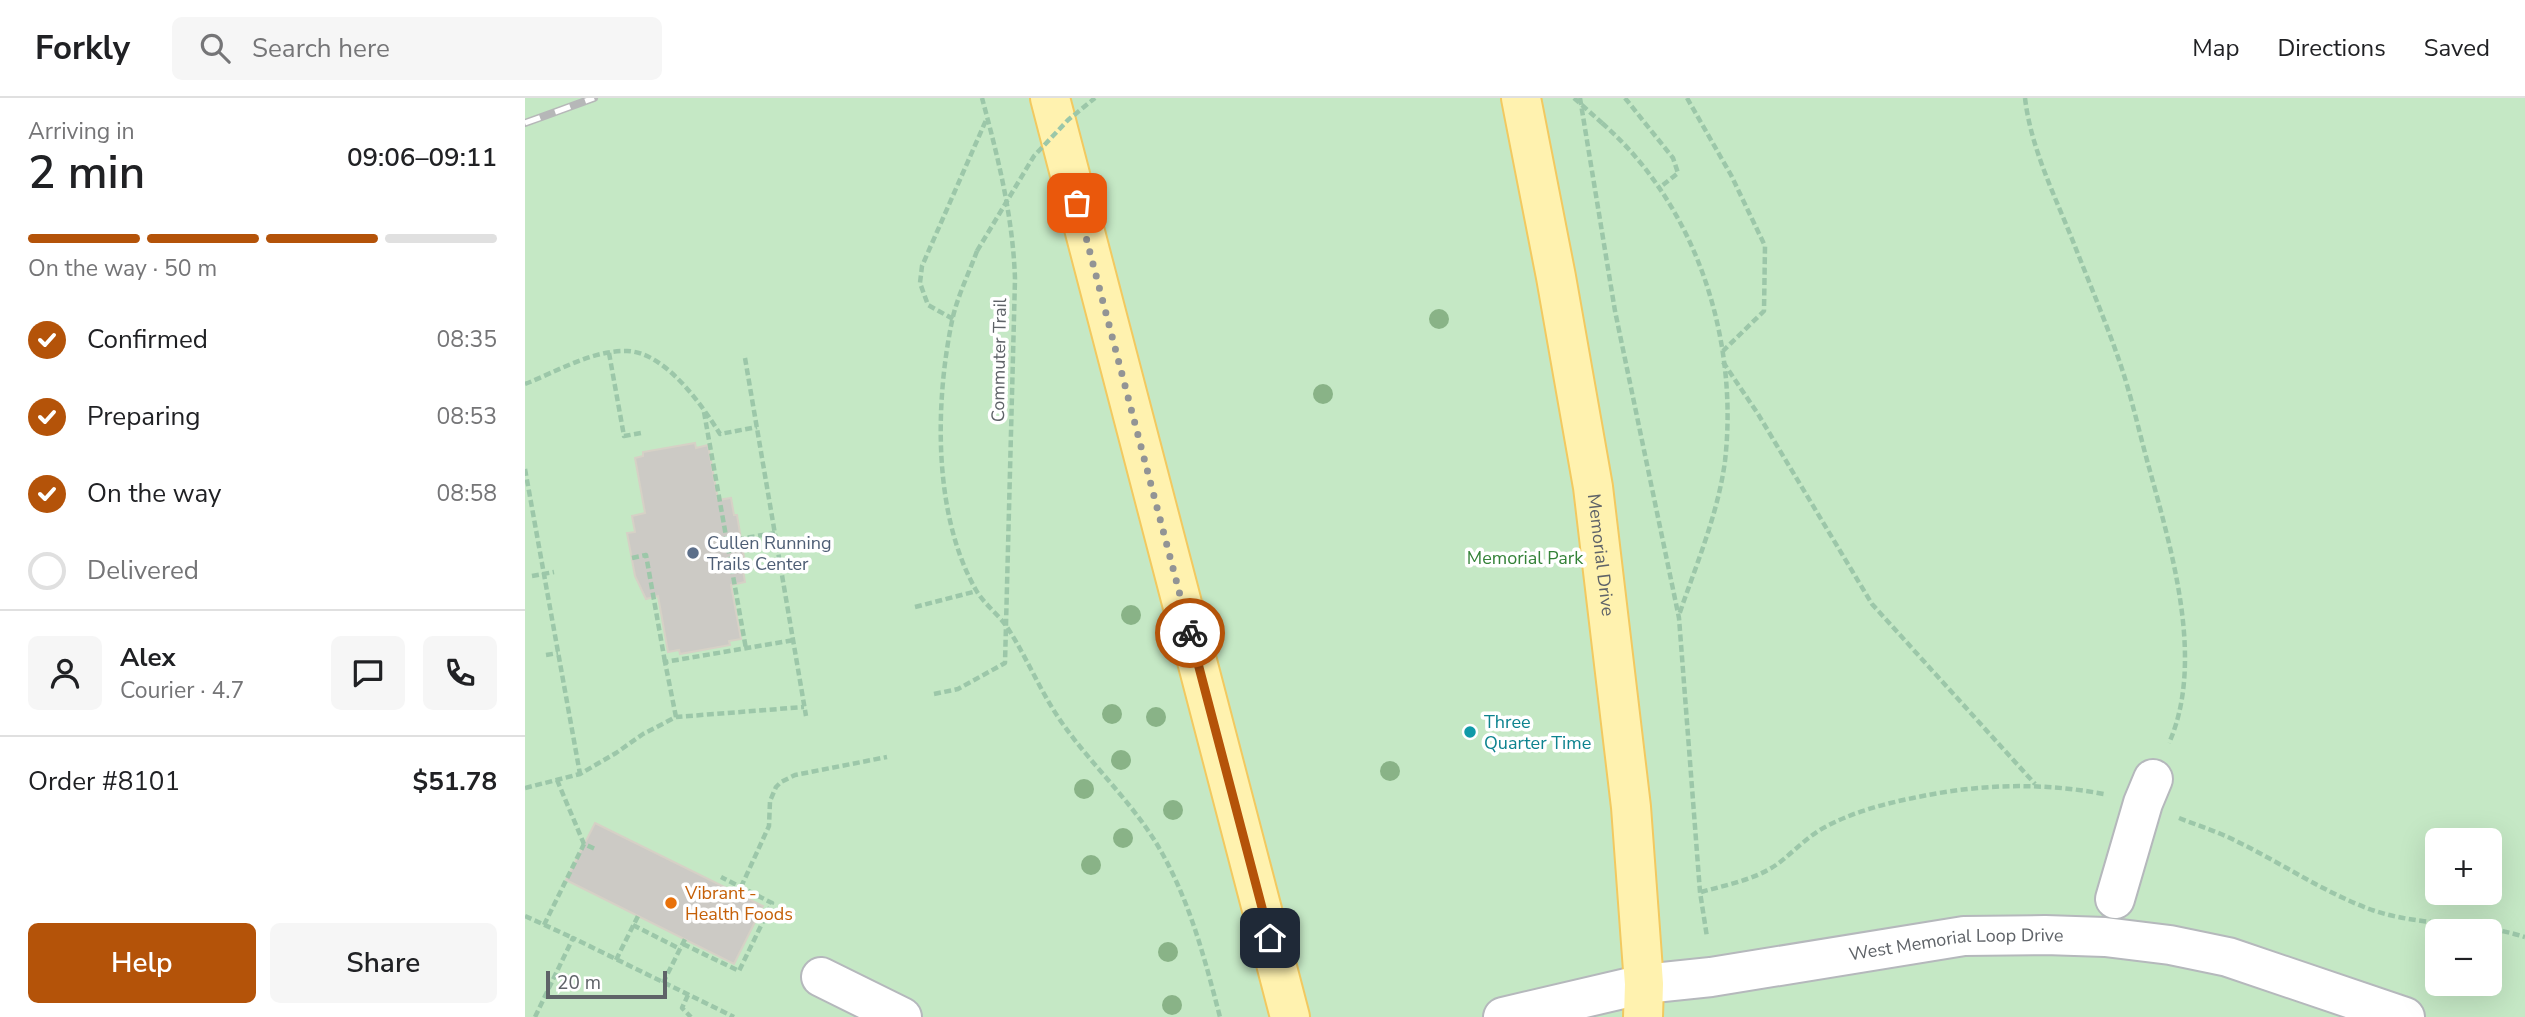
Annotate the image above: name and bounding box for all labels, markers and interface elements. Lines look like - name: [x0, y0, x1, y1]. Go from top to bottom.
- search box: [172, 17, 662, 80]
- text: Forkly: [35, 26, 130, 71]
- icon: search: [196, 29, 234, 67]
- text: Search here: [252, 31, 390, 66]
- text: Map: [2192, 32, 2239, 64]
- text: Directions: [2277, 32, 2386, 64]
- text: Saved: [2424, 32, 2490, 64]
- text: Arriving in: [28, 116, 135, 147]
- text: 09:06–09:11: [347, 140, 497, 175]
- text: 2 min: [28, 141, 145, 204]
- pin: [1047, 173, 1107, 233]
- icon: bag: [1058, 184, 1096, 222]
- text: On the way · 50 m: [28, 253, 217, 284]
- street label: Commuter Trail: [986, 297, 1012, 422]
- icon: check: [28, 321, 66, 359]
- text: Confirmed: [87, 322, 208, 357]
- text: 08:35: [437, 324, 497, 355]
- icon: check: [28, 398, 66, 436]
- text: Preparing: [87, 399, 200, 434]
- text: 08:53: [437, 401, 497, 432]
- icon: check: [28, 475, 66, 513]
- text: On the way: [87, 476, 221, 511]
- text: 08:58: [437, 478, 497, 509]
- street label: Memorial Drive: [1582, 492, 1620, 618]
- place label: Cullen Running Trails Center: [707, 531, 832, 576]
- marker: Cullen Running Trails Center: [685, 545, 701, 561]
- park label: Memorial Park: [1467, 546, 1584, 570]
- text: Delivered: [87, 553, 199, 588]
- courier: [1155, 598, 1225, 668]
- icon: bike: [1171, 614, 1209, 652]
- button: person: [28, 636, 102, 710]
- button: chat: [331, 636, 405, 710]
- button: phone: [423, 636, 497, 710]
- text: Alex: [120, 640, 176, 675]
- text: Courier · 4.7: [120, 675, 244, 706]
- place label: Three Quarter Time: [1484, 710, 1591, 755]
- marker: Three Quarter Time: [1462, 724, 1478, 740]
- text: Order #8101: [28, 764, 180, 799]
- text: $51.78: [413, 764, 497, 799]
- map controls: [2425, 828, 2502, 996]
- button: +: [2425, 828, 2502, 905]
- place label: Vibrant - Health Foods: [684, 881, 793, 926]
- marker: Vibrant - Health Foods: [663, 895, 679, 911]
- pin: [1240, 908, 1300, 968]
- icon: home: [1251, 919, 1289, 957]
- button: −: [2425, 919, 2502, 996]
- button: Help: [28, 923, 256, 1003]
- button: Share: [270, 923, 497, 1003]
- street label: West Memorial Loop Drive: [1847, 923, 2064, 966]
- scale bar: [546, 968, 667, 1000]
- text: 20 m: [557, 970, 601, 996]

